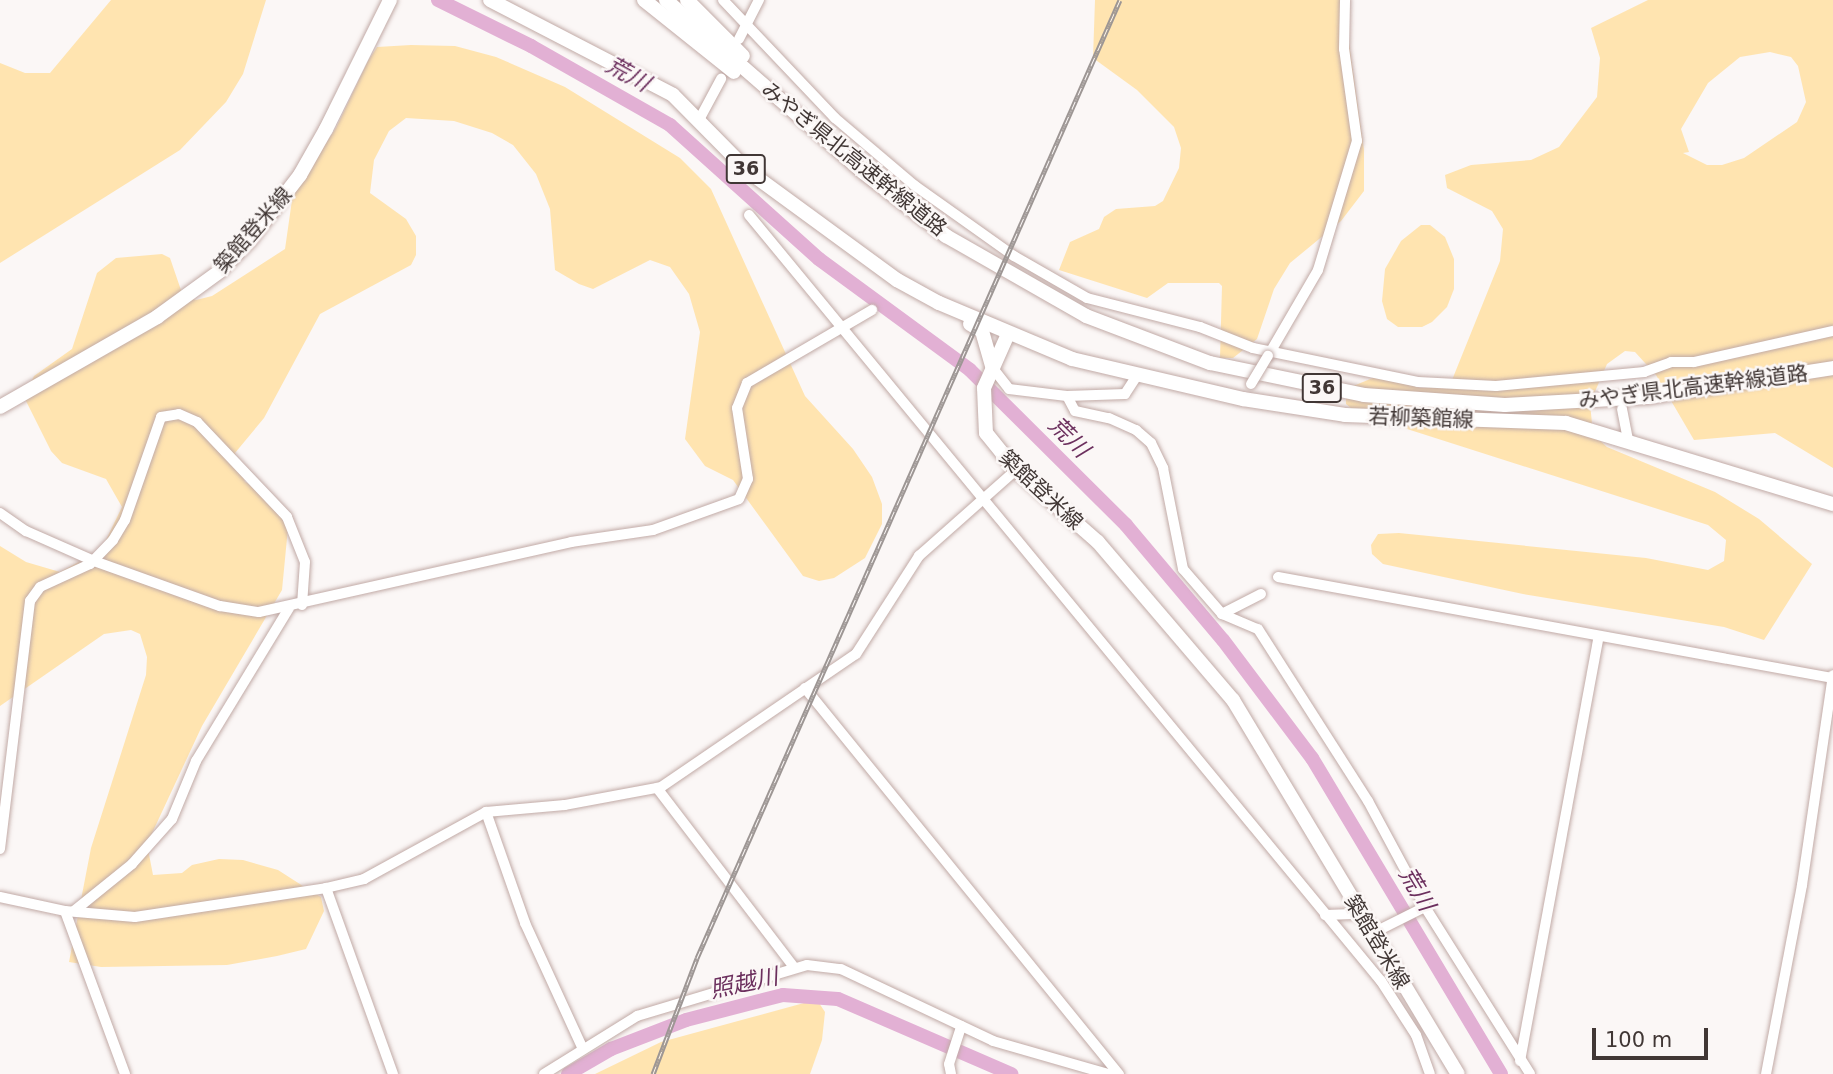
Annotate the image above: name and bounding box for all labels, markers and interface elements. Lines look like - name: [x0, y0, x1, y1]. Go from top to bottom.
- water label: 荒川: [601, 51, 655, 97]
- street label: みやぎ県北高速幹線道路: [756, 77, 952, 241]
- road number: 36: [725, 154, 767, 184]
- street label: 築館登米線: [209, 182, 297, 278]
- street label: みやぎ県北高速幹線道路: [1577, 360, 1809, 414]
- road number: 36: [1301, 372, 1343, 404]
- street label: 若柳築館線: [1368, 404, 1474, 432]
- water label: 荒川: [1043, 411, 1095, 463]
- street label: 築館登米線: [994, 445, 1088, 535]
- water label: 荒川: [1393, 862, 1441, 916]
- street label: 築館登米線: [1339, 891, 1415, 993]
- water label: 照越川: [707, 962, 781, 1004]
- scale bar: [1595, 1014, 1710, 1058]
- text: 100 m: [1605, 1028, 1672, 1052]

